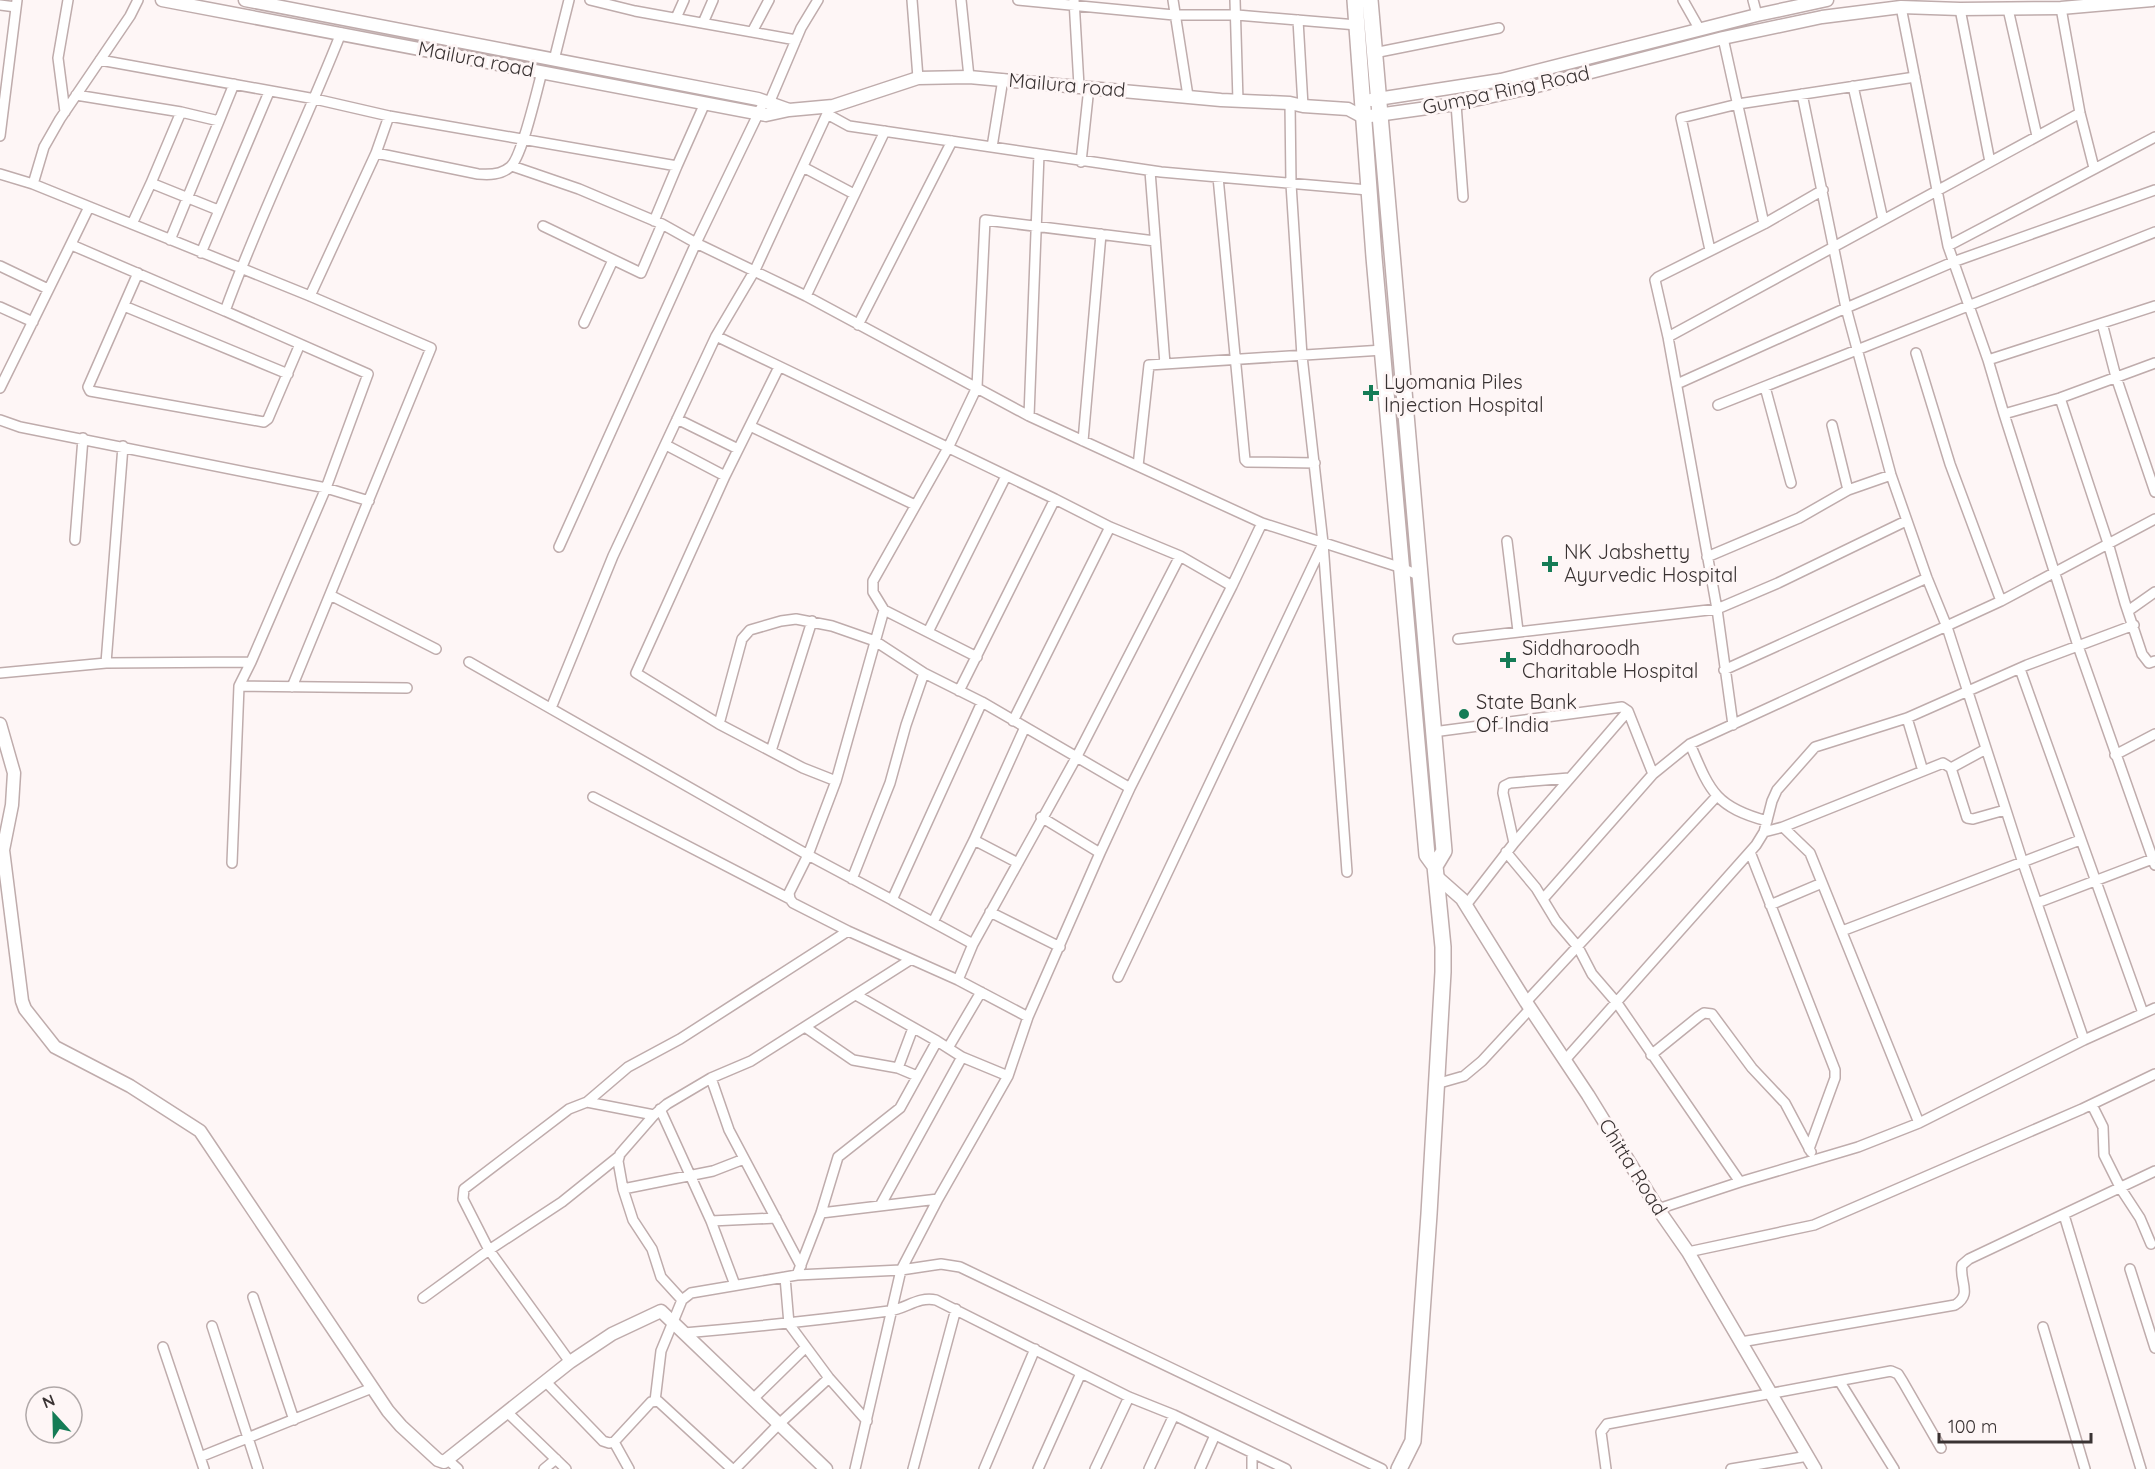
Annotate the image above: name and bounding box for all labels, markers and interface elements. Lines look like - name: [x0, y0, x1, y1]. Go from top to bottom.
- street label: Mailura road: [416, 35, 536, 82]
- street label: Gumpa Ring Road: [1420, 60, 1592, 119]
- street label: Mailura road: [1007, 67, 1127, 102]
- place label: Lyomania Piles Injection Hospital: [1384, 369, 1544, 417]
- marker: Lyomania Piles Injection Hospital: [1362, 384, 1380, 402]
- place label: NK Jabshetty Ayurvedic Hospital: [1564, 539, 1738, 587]
- marker: NK Jabshetty Ayurvedic Hospital: [1541, 555, 1559, 573]
- place label: Siddharoodh Charitable Hospital: [1522, 635, 1698, 683]
- marker: Siddharoodh Charitable Hospital: [1499, 651, 1517, 669]
- place label: State Bank Of India: [1476, 689, 1577, 737]
- marker: State Bank Of India: [1457, 707, 1471, 721]
- street label: Chitta Road: [1594, 1114, 1673, 1220]
- north arrow: [24, 1385, 84, 1445]
- text: N: [39, 1390, 58, 1413]
- scale bar: [1939, 1406, 2090, 1444]
- text: 100 m: [1948, 1415, 1997, 1438]

